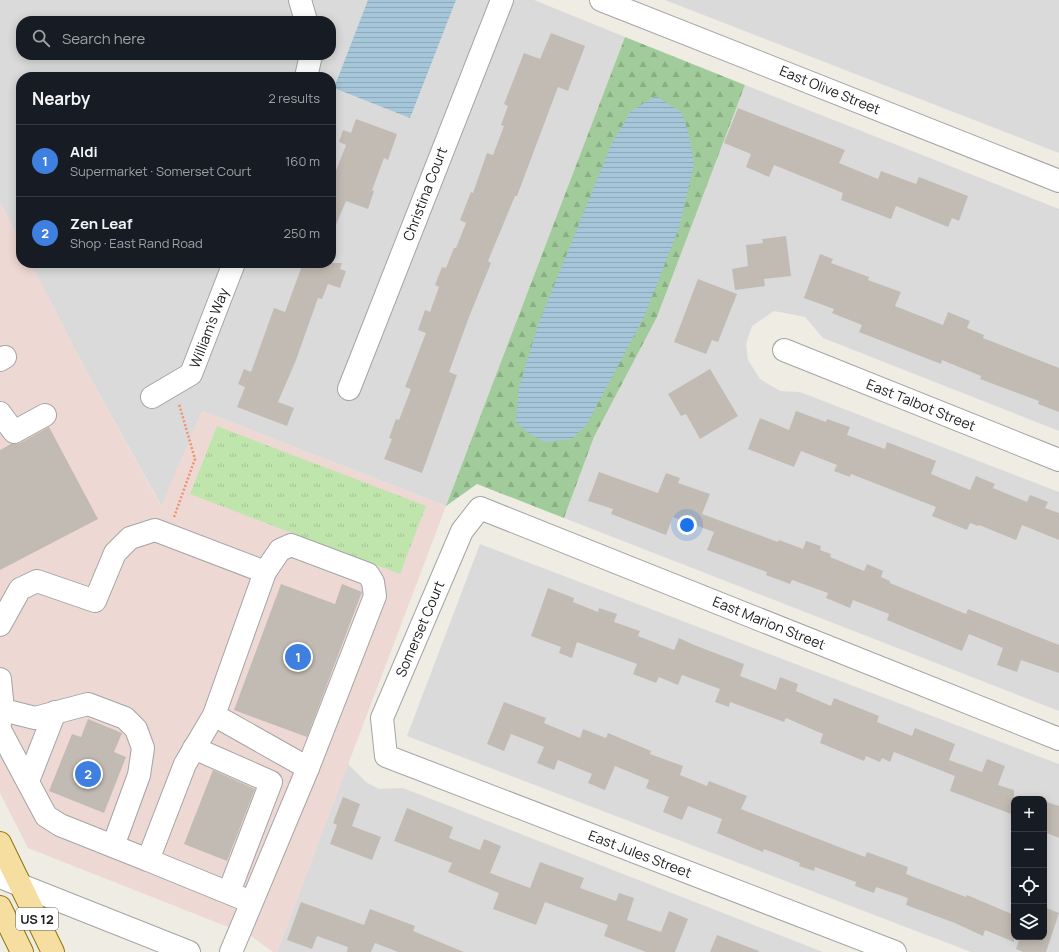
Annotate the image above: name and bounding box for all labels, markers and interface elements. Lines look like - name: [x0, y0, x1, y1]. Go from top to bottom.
- search box: [16, 16, 336, 60]
- icon: search: [30, 27, 52, 49]
- text: Search here: [62, 28, 145, 49]
- street label: East Olive Street: [777, 61, 884, 119]
- text: Nearby: [32, 87, 90, 110]
- text: 2 results: [268, 89, 320, 107]
- text: Aldi: [70, 141, 98, 162]
- street label: Christina Court: [398, 144, 451, 243]
- text: 1: [42, 152, 48, 170]
- text: 160 m: [285, 152, 320, 170]
- text: Supermarket · Somerset Court: [70, 162, 251, 180]
- text: Zen Leaf: [70, 213, 132, 234]
- text: 2: [41, 224, 49, 242]
- text: 250 m: [284, 224, 320, 242]
- text: Shop · East Rand Road: [70, 234, 203, 252]
- street label: William's Way: [185, 284, 233, 371]
- street label: East Talbot Street: [864, 374, 979, 435]
- your location: [677, 515, 697, 535]
- street label: Somerset Court: [391, 577, 449, 680]
- street label: East Marion Street: [710, 591, 829, 654]
- pin: 1: [285, 642, 311, 672]
- pin: 2: [75, 759, 101, 789]
- map controls: [1011, 796, 1047, 940]
- button: +: [1011, 796, 1047, 832]
- street label: East Jules Street: [586, 825, 695, 882]
- button: −: [1011, 832, 1047, 868]
- button: locate: [1011, 868, 1047, 904]
- button: layers: [1011, 904, 1047, 940]
- road number: US 12: [16, 908, 58, 930]

